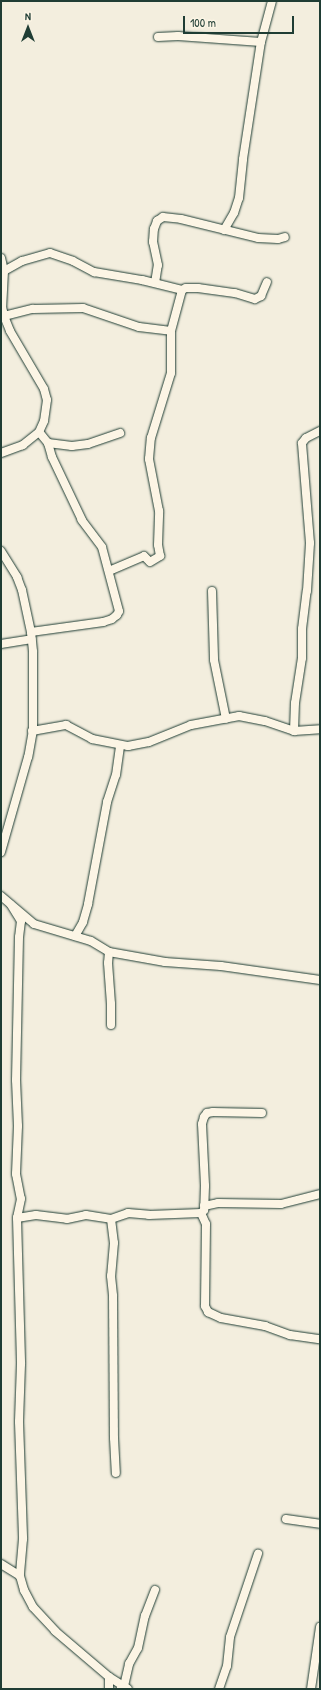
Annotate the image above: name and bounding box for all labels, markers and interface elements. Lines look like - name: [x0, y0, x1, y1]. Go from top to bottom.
- north arrow: [8, 8, 48, 48]
- scale bar: [185, 8, 296, 34]
- text: N: [25, 9, 31, 23]
- text: 100 m: [190, 14, 216, 31]

